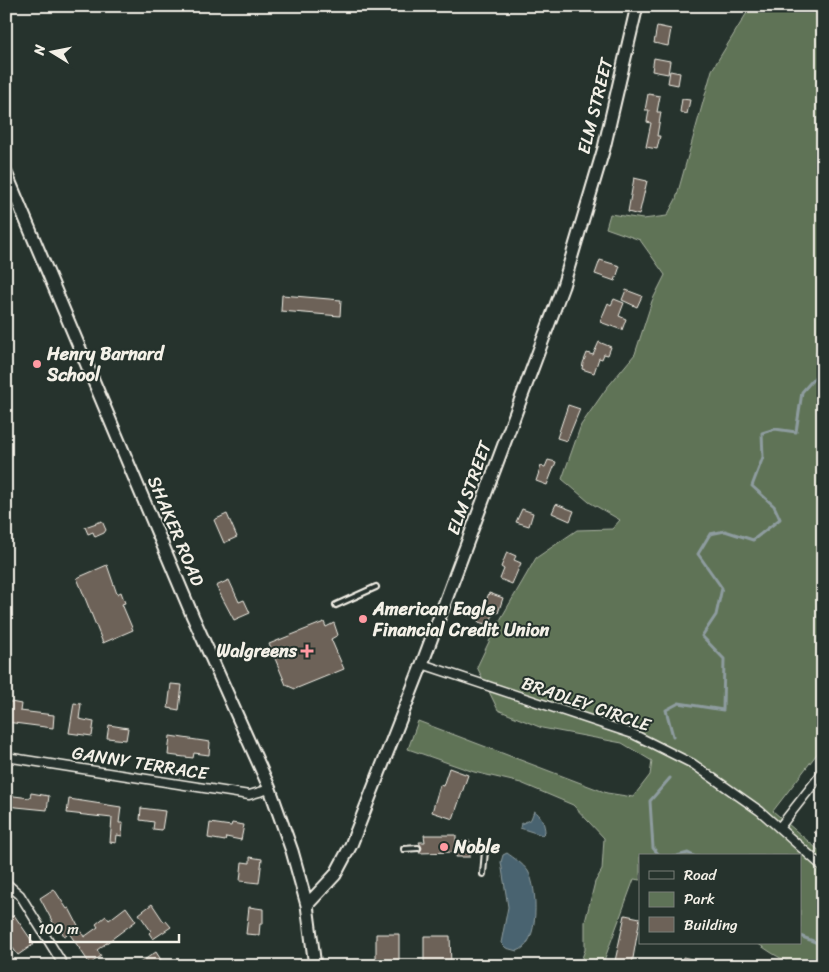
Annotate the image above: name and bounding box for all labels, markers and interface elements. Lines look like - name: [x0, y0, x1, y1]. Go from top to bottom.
- north arrow: [28, 28, 78, 78]
- text: N: [26, 43, 53, 58]
- street label: ELM STREET: [568, 54, 623, 157]
- place label: Henry Barnard School: [46, 338, 165, 391]
- marker: Henry Barnard School: [31, 358, 43, 370]
- street label: ELM STREET: [437, 436, 501, 539]
- street label: SHAKER ROAD: [138, 471, 214, 592]
- place label: American Eagle Financial Credit Union: [372, 593, 550, 646]
- marker: American Eagle Financial Credit Union: [357, 613, 369, 625]
- place label: Walgreens: [217, 635, 298, 667]
- marker: Walgreens: [301, 645, 313, 657]
- street label: BRADLEY CIRCLE: [517, 667, 656, 741]
- street label: GANNY TERRACE: [70, 736, 211, 790]
- place label: Noble: [453, 831, 501, 863]
- marker: Noble: [438, 841, 450, 853]
- legend: [639, 854, 802, 944]
- text: Road: [684, 862, 717, 888]
- text: Park: [684, 886, 715, 912]
- scale bar: [30, 912, 179, 944]
- text: Building: [684, 912, 738, 938]
- text: 100 m: [38, 916, 79, 942]

